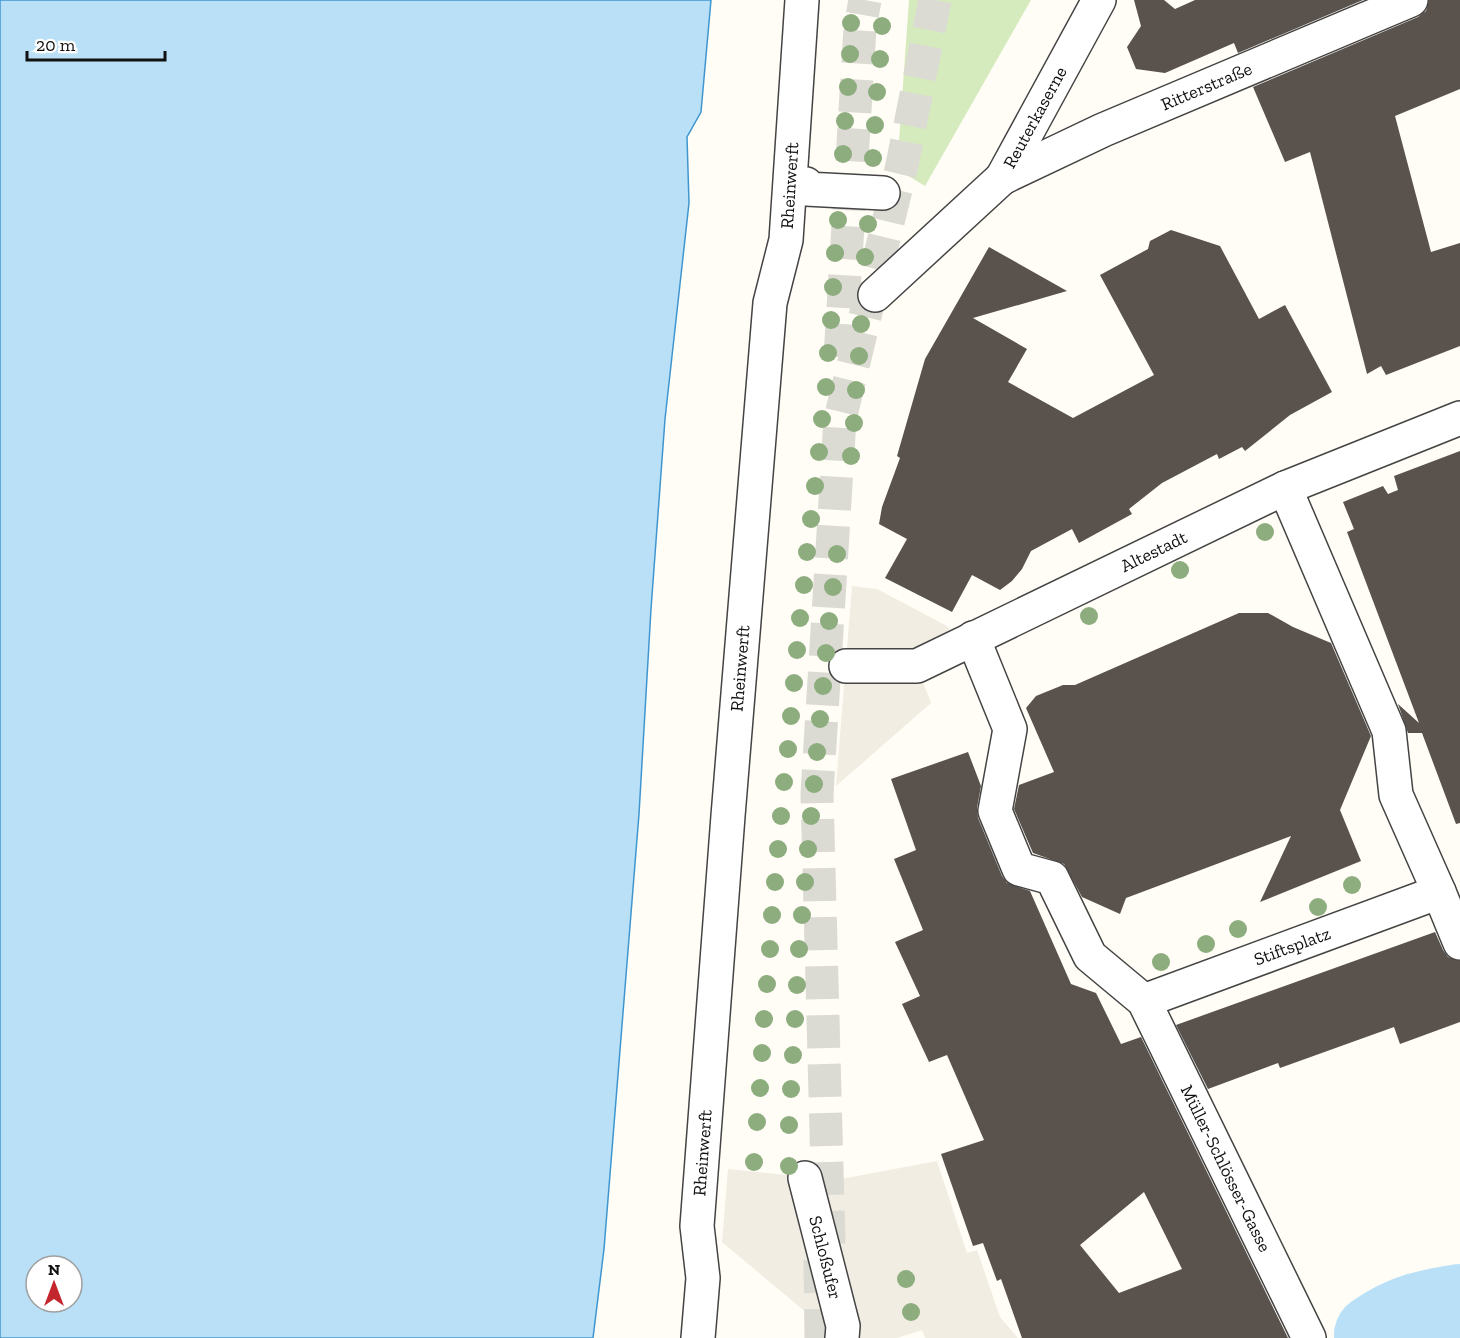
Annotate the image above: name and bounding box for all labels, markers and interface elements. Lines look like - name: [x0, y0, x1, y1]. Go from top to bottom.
- scale bar: [27, 24, 165, 62]
- text: 20 m: [36, 34, 76, 56]
- street label: Ritterstraße: [1158, 57, 1255, 115]
- street label: Reuterkaserne: [998, 63, 1072, 172]
- street label: Rheinwerft: [776, 141, 804, 230]
- street label: Altestadt: [1117, 526, 1191, 577]
- street label: Rheinwerft: [726, 624, 755, 712]
- street label: Stiftsplatz: [1251, 922, 1334, 970]
- street label: Müller-Schlösser-Gasse: [1176, 1081, 1276, 1255]
- street label: Rheinwerft: [688, 1108, 717, 1197]
- street label: Schloßufer: [804, 1213, 847, 1302]
- north arrow: [24, 1254, 84, 1314]
- text: N: [48, 1260, 60, 1279]

